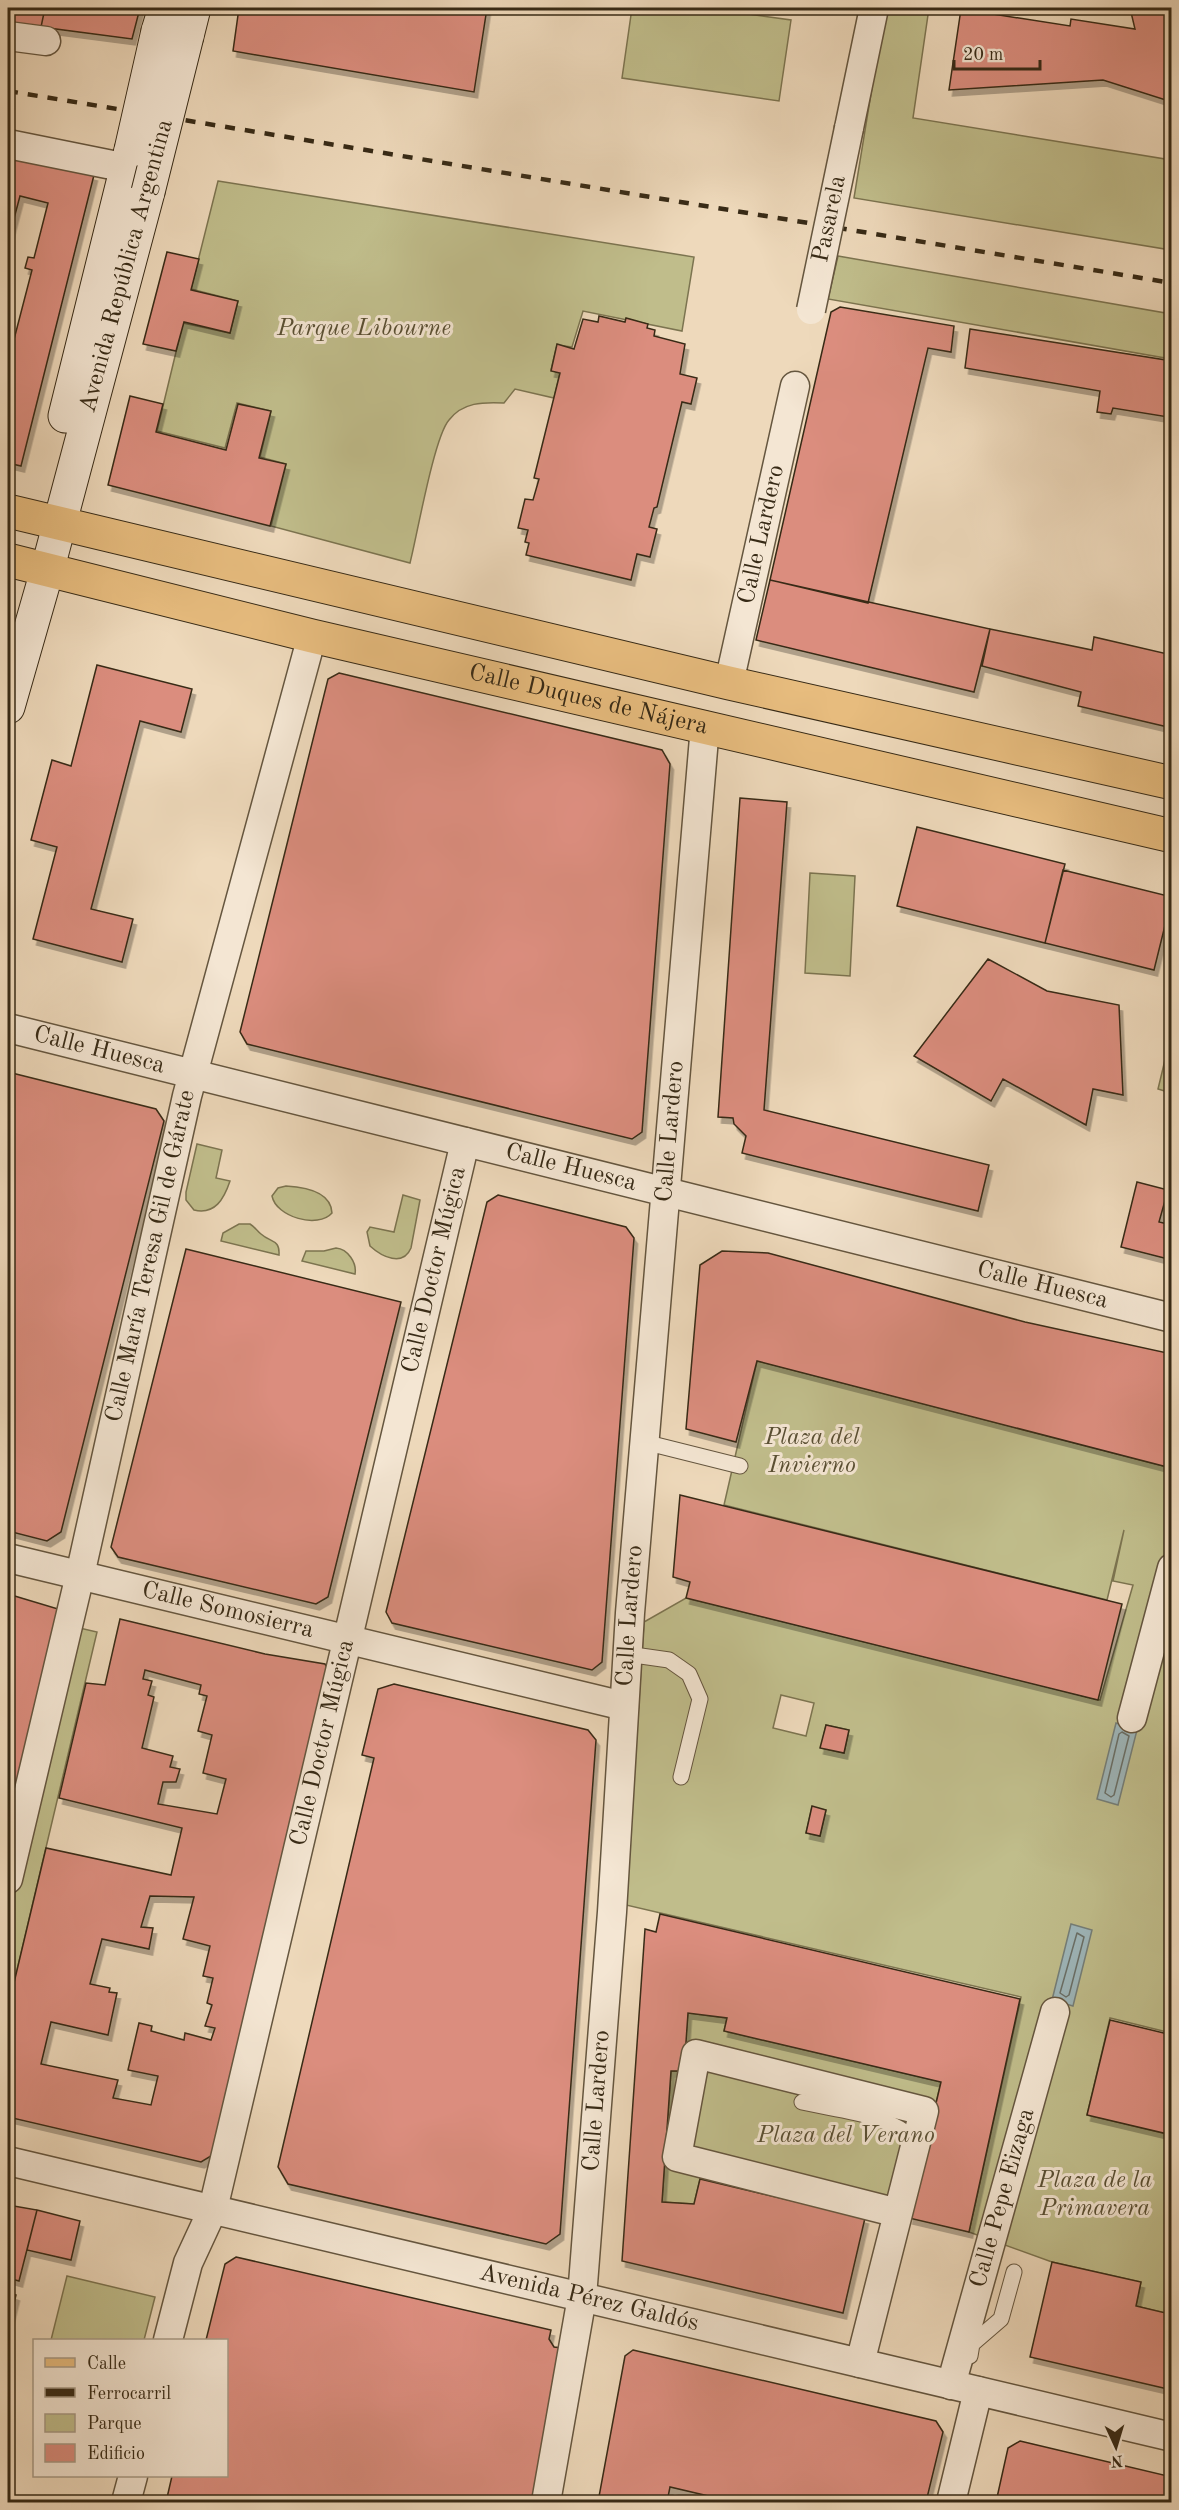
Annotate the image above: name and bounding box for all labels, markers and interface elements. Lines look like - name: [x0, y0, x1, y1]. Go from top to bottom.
- scale bar: [954, 33, 1040, 71]
- text: 20 m: [963, 46, 1003, 64]
- street label: Avenida República Argentina: [76, 117, 178, 415]
- street label: Pasarela: [809, 173, 851, 265]
- park label: Parque Libourne: [276, 317, 451, 341]
- street label: Calle Lardero: [735, 463, 789, 606]
- street label: Calle Duques de Nájera: [467, 661, 710, 740]
- street label: Calle Huesca: [31, 1023, 167, 1079]
- street label: Calle Lardero: [653, 1060, 689, 1203]
- street label: Calle María Teresa Gil de Gárate: [102, 1087, 200, 1425]
- street label: Calle Huesca: [503, 1140, 639, 1196]
- street label: Calle Doctor Múgica: [399, 1164, 471, 1376]
- street label: Calle Huesca: [974, 1258, 1111, 1314]
- park label: Plaza del Invierno: [763, 1426, 860, 1478]
- street label: Calle Lardero: [614, 1544, 648, 1687]
- street label: Calle Somosierra: [139, 1579, 316, 1643]
- street label: Calle Doctor Múgica: [287, 1637, 359, 1849]
- street label: Calle Lardero: [580, 2029, 615, 2172]
- street label: Calle Pepe Eizaga: [967, 2106, 1040, 2291]
- park label: Plaza del Verano: [756, 2124, 935, 2148]
- park label: Plaza de la Primavera: [1037, 2169, 1153, 2221]
- street label: Avenida Pérez Galdós: [477, 2261, 701, 2336]
- legend: [33, 2339, 228, 2477]
- text: Calle: [87, 2355, 126, 2373]
- text: Ferrocarril: [87, 2385, 171, 2403]
- text: Parque: [87, 2415, 142, 2433]
- north arrow: [1086, 2417, 1146, 2477]
- text: Edificio: [87, 2445, 145, 2463]
- text: N: [1109, 2452, 1124, 2468]

